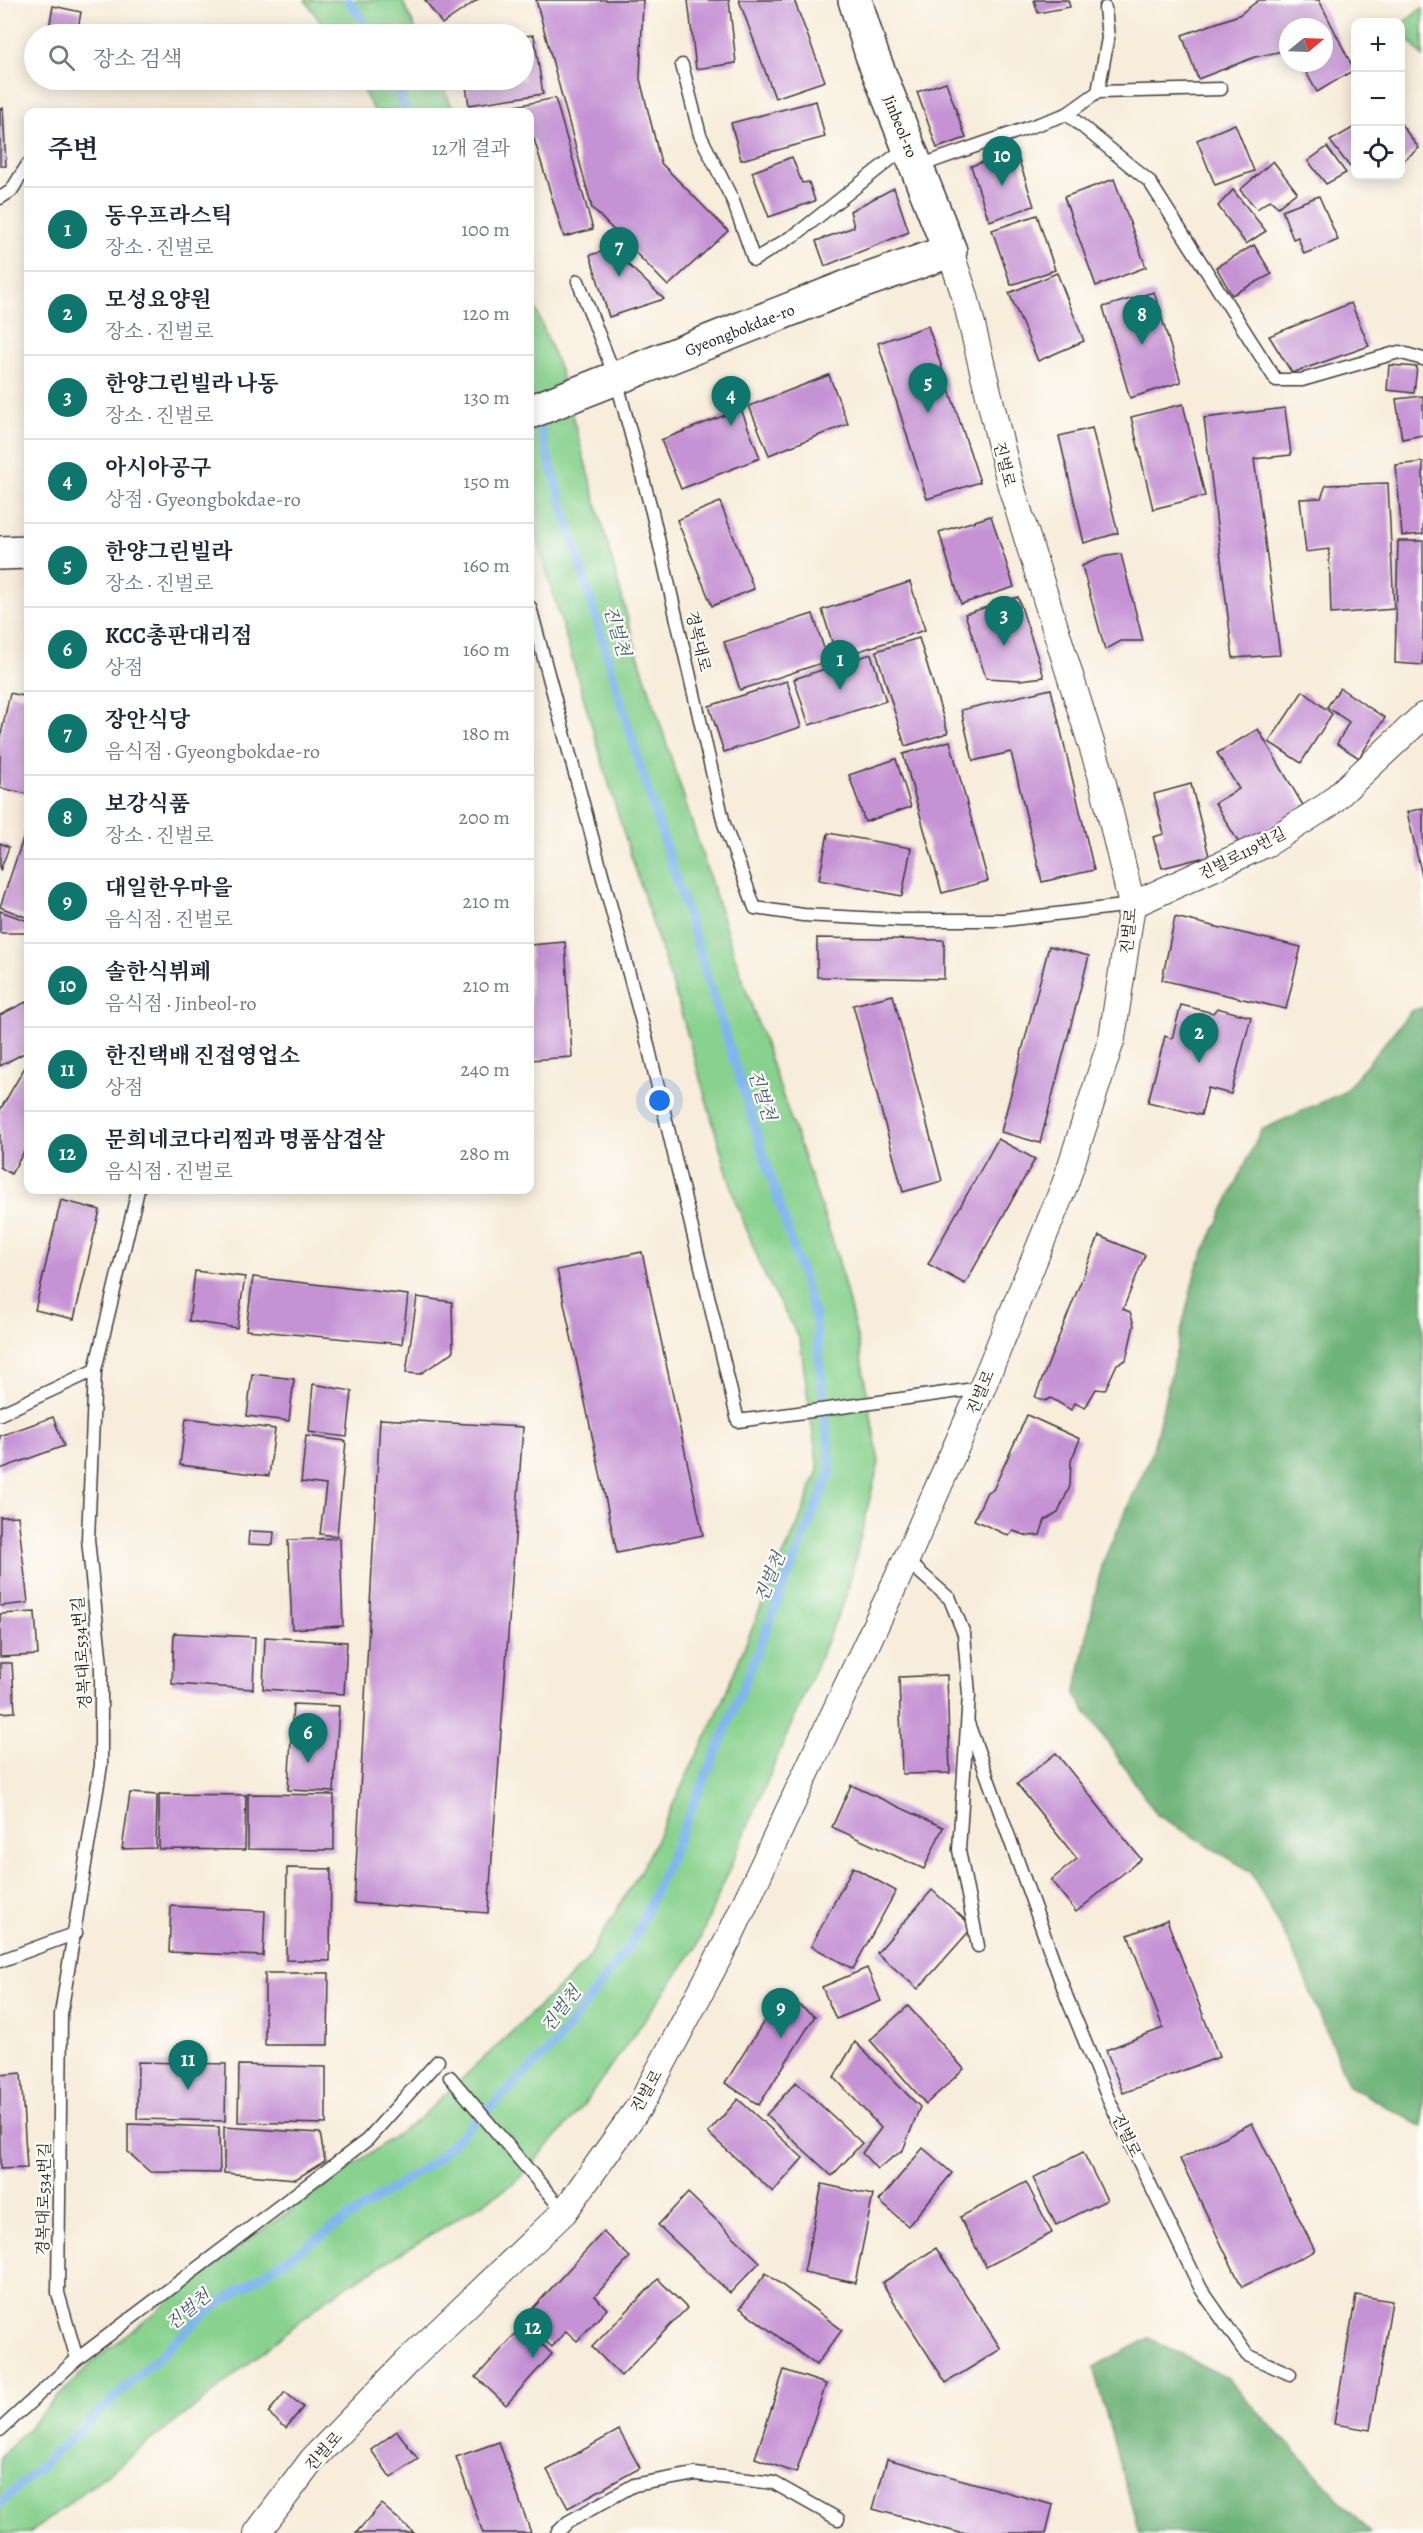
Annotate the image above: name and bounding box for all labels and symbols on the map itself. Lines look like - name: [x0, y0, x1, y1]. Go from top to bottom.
- north arrow: [1279, 18, 1333, 72]
- street label: Jinbeol-ro: [878, 92, 923, 161]
- pin: 10: [982, 136, 1022, 186]
- pin: 7: [600, 228, 638, 277]
- pin: 8: [1122, 296, 1162, 345]
- street label: Gyeongbokdae-ro: [682, 299, 798, 362]
- pin: 5: [908, 364, 948, 413]
- pin: 4: [712, 376, 750, 426]
- street label: 진벌로: [988, 439, 1020, 490]
- pin: 3: [984, 596, 1024, 646]
- water label: 진벌천: [598, 603, 637, 661]
- street label: 경복대로: [680, 609, 716, 674]
- pin: 1: [820, 640, 860, 690]
- street label: 진벌로119번길: [1195, 822, 1290, 885]
- street label: 진벌로: [1116, 906, 1142, 955]
- pin: 2: [1180, 1014, 1218, 1063]
- water label: 진벌천: [743, 1066, 782, 1125]
- your location: [645, 1086, 674, 1115]
- street label: 진벌로: [962, 1366, 1000, 1418]
- water label: 진벌천: [749, 1547, 791, 1606]
- street label: 경복대로534번길: [67, 1596, 97, 1710]
- pin: 6: [288, 1714, 328, 1763]
- water label: 진벌천: [536, 1980, 587, 2037]
- pin: 9: [762, 1988, 800, 2038]
- pin: 11: [168, 2040, 207, 2090]
- street label: 진벌로: [626, 2065, 668, 2117]
- street label: 진벌로: [1106, 2110, 1146, 2162]
- street label: 경복대로534번길: [32, 2142, 56, 2256]
- water label: 진벌천: [160, 2283, 217, 2336]
- pin: 12: [514, 2308, 552, 2358]
- street label: 진벌로: [300, 2427, 348, 2476]

